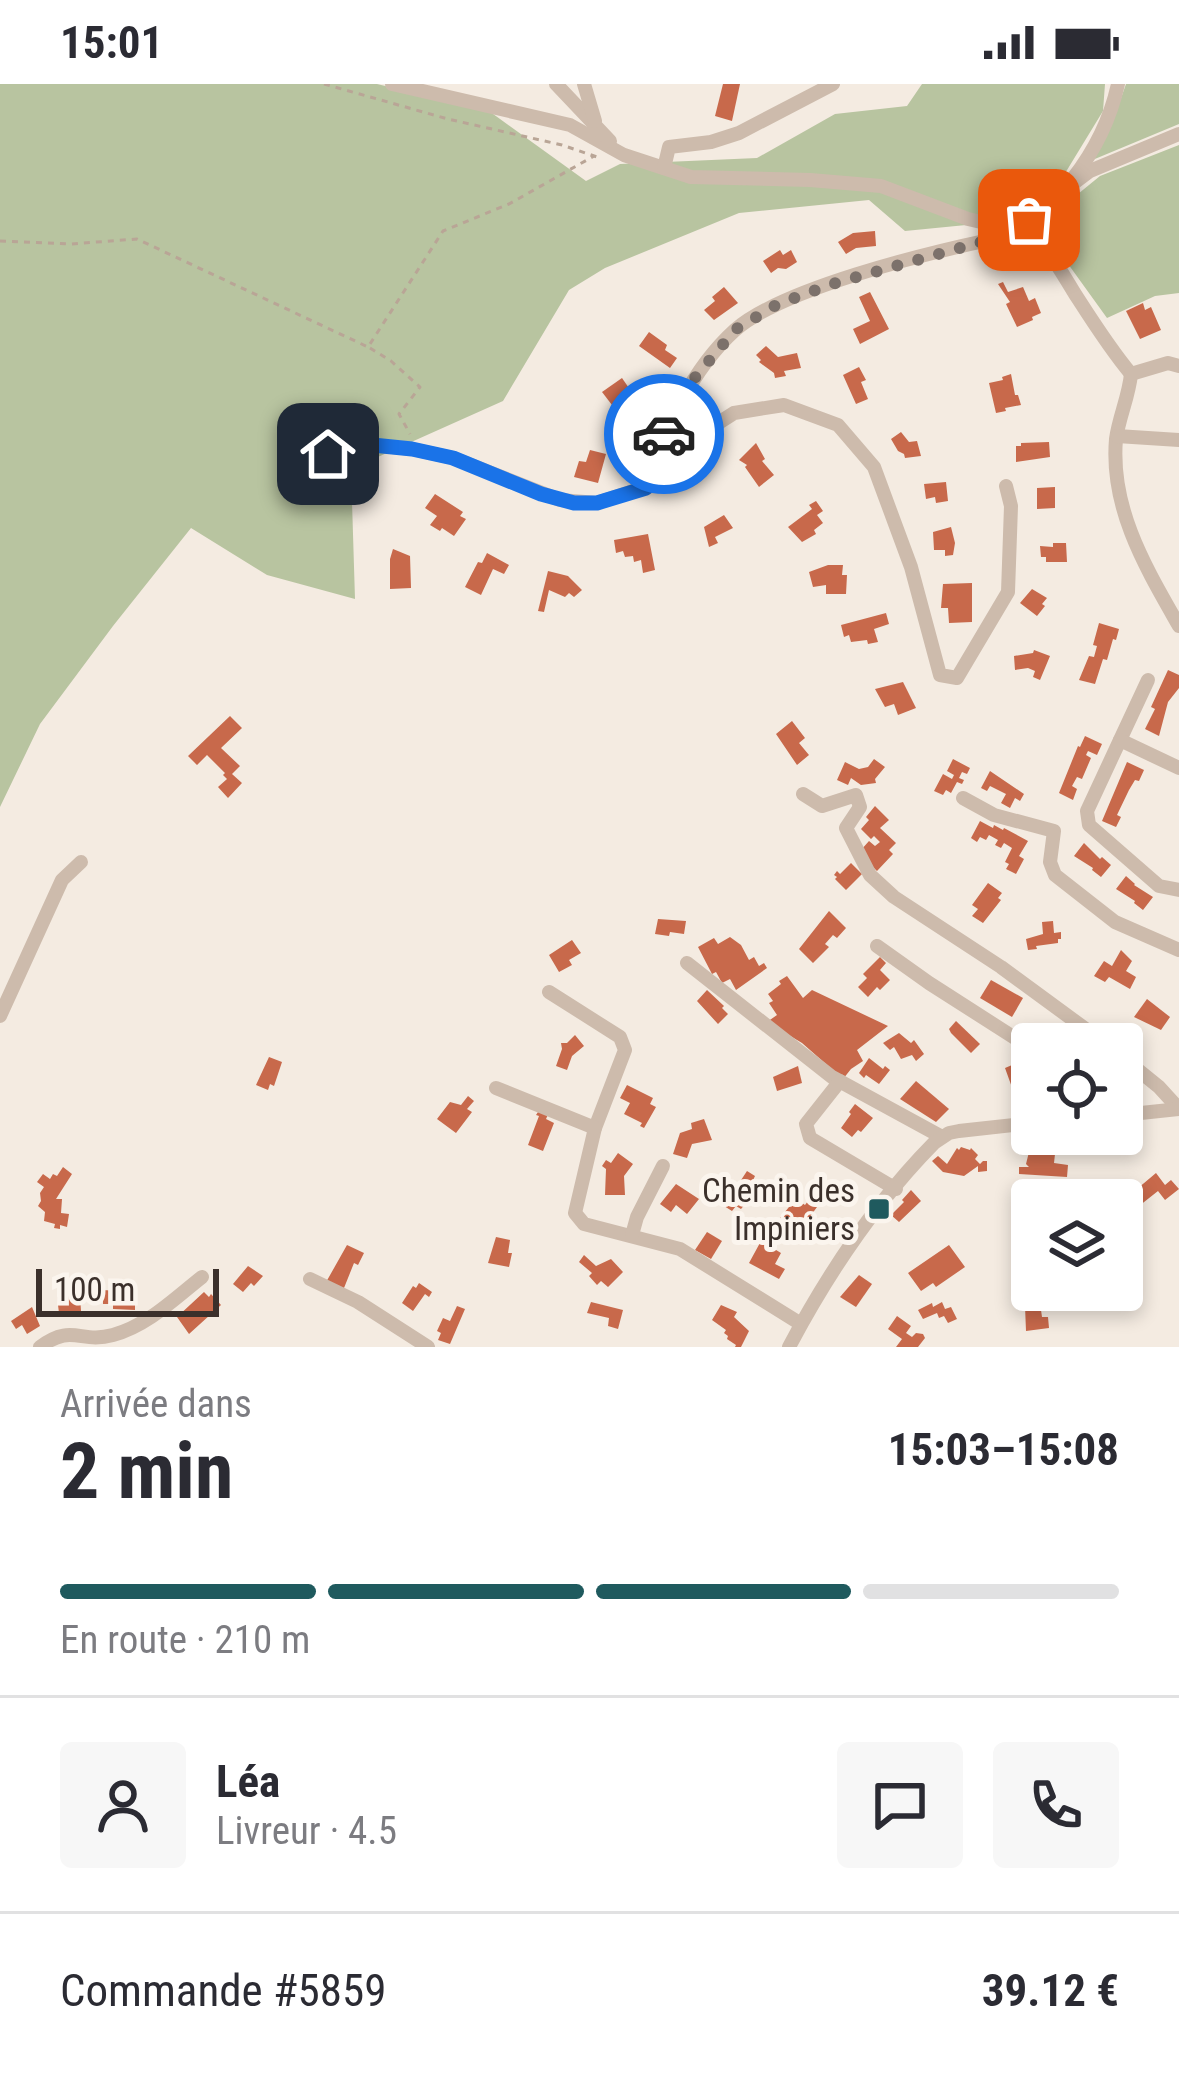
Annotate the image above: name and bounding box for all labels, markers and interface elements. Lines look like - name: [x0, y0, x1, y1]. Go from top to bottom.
- text: 15:01: [60, 16, 163, 69]
- pin: [978, 169, 1080, 271]
- icon: bag: [996, 187, 1062, 253]
- courier: [604, 374, 724, 494]
- icon: car: [631, 401, 697, 467]
- pin: [277, 403, 379, 505]
- icon: home: [295, 421, 361, 487]
- map controls: [1011, 1023, 1143, 1311]
- button: locate: [1011, 1023, 1143, 1155]
- place label: Chemin des Impiniers: [702, 1171, 855, 1248]
- button: layers: [1011, 1179, 1143, 1311]
- marker: Chemin des Impiniers: [866, 1196, 892, 1222]
- scale bar: [36, 1263, 219, 1316]
- text: 100 m: [54, 1270, 135, 1309]
- text: Arrivée dans: [60, 1381, 252, 1427]
- text: 15:03–15:08: [888, 1423, 1119, 1476]
- text: 2 min: [60, 1426, 233, 1517]
- text: En route · 210 m: [60, 1617, 310, 1663]
- button: person: [60, 1742, 186, 1868]
- button: chat: [837, 1742, 963, 1868]
- button: phone: [993, 1742, 1119, 1868]
- text: Léa: [216, 1755, 280, 1808]
- text: Livreur · 4.5: [216, 1808, 397, 1854]
- text: Commande #5859: [60, 1964, 386, 2017]
- text: 39.12 €: [982, 1964, 1119, 2017]

